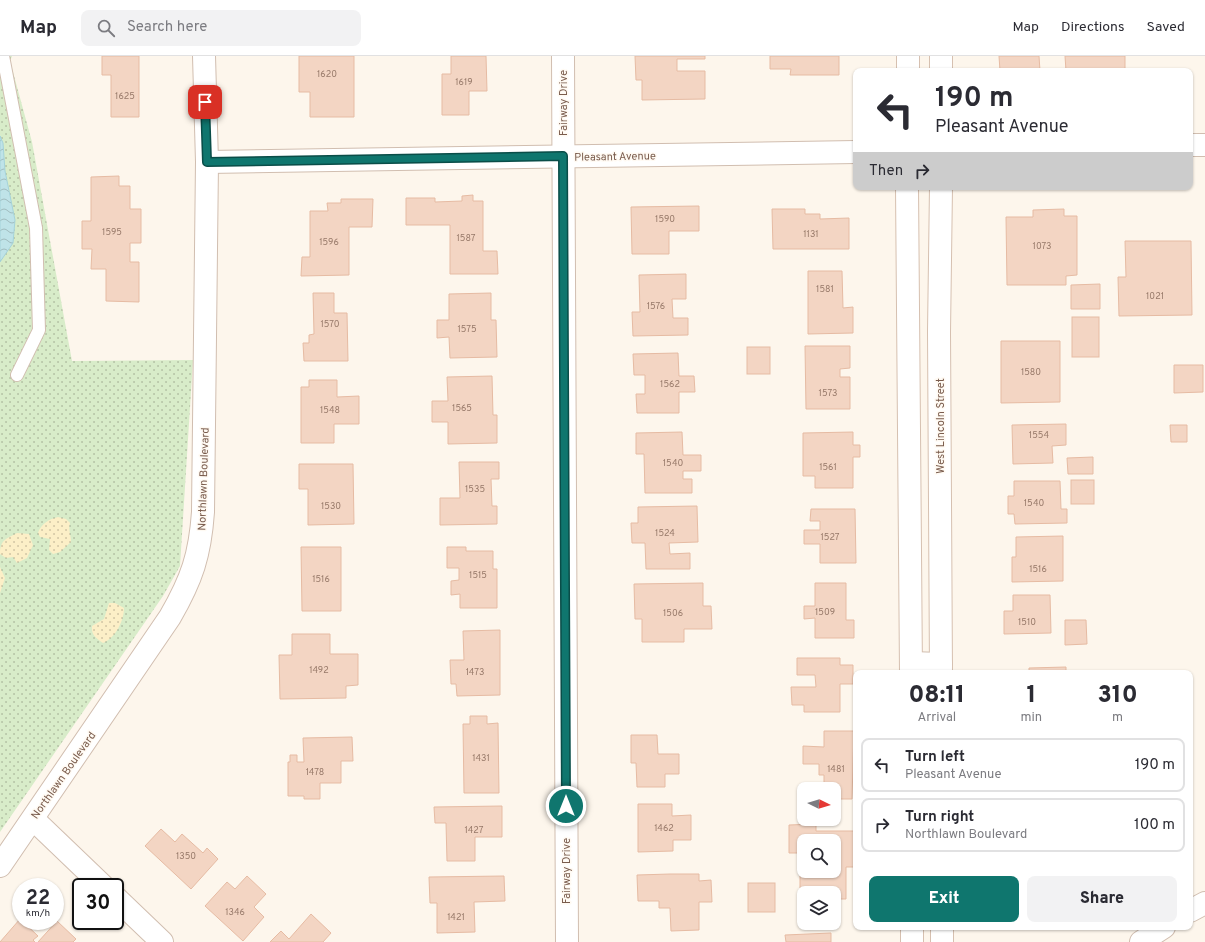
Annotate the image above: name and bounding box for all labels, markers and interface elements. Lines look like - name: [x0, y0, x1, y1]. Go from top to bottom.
- search box: [81, 10, 361, 46]
- text: Map: [20, 16, 57, 40]
- icon: search: [95, 17, 117, 39]
- text: Search here: [127, 18, 207, 37]
- text: Map: [1013, 19, 1039, 36]
- text: Directions: [1061, 19, 1125, 36]
- text: Saved: [1147, 19, 1185, 36]
- house number: 1620: [317, 69, 337, 80]
- street label: Fairway Drive: [557, 70, 571, 136]
- house number: 1619: [455, 77, 473, 88]
- text: 190 m: [935, 81, 1013, 117]
- icon: left: [869, 84, 921, 136]
- pin: [188, 85, 222, 119]
- house number: 1625: [115, 91, 135, 102]
- icon: arrive: [194, 91, 216, 113]
- text: Pleasant Avenue: [935, 116, 1068, 139]
- street label: Pleasant Avenue: [574, 149, 656, 165]
- icon: right: [911, 160, 933, 182]
- text: Then: [869, 162, 903, 181]
- house number: 1590: [655, 214, 675, 225]
- house number: 1595: [102, 227, 122, 238]
- house number: 1131: [803, 229, 819, 240]
- house number: 1587: [456, 233, 476, 244]
- house number: 1596: [319, 237, 339, 248]
- house number: 1073: [1033, 241, 1051, 252]
- house number: 1581: [816, 284, 834, 295]
- house number: 1021: [1146, 291, 1164, 302]
- house number: 1576: [647, 301, 665, 312]
- house number: 1570: [320, 319, 340, 330]
- house number: 1575: [457, 324, 477, 335]
- house number: 1580: [1021, 367, 1041, 378]
- street label: West Lincoln Street: [934, 378, 948, 474]
- house number: 1562: [660, 379, 680, 390]
- house number: 1573: [819, 388, 837, 399]
- house number: 1565: [452, 403, 472, 414]
- house number: 1548: [320, 405, 340, 416]
- street label: Northlawn Boulevard: [195, 427, 213, 531]
- house number: 1554: [1029, 430, 1050, 441]
- house number: 1540: [663, 458, 683, 469]
- house number: 1561: [819, 462, 837, 473]
- house number: 1535: [465, 484, 485, 495]
- house number: 1540: [1024, 498, 1044, 509]
- house number: 1530: [321, 501, 341, 512]
- house number: 1524: [655, 528, 675, 539]
- house number: 1527: [820, 532, 840, 543]
- house number: 1516: [1029, 564, 1047, 575]
- house number: 1515: [469, 570, 487, 581]
- house number: 1516: [312, 574, 330, 585]
- house number: 1509: [815, 607, 835, 618]
- house number: 1506: [663, 608, 683, 619]
- house number: 1510: [1018, 617, 1036, 628]
- house number: 1492: [309, 665, 329, 676]
- house number: 1473: [466, 667, 484, 678]
- text: 08:11: [908, 681, 965, 711]
- text: 1: [1026, 681, 1036, 711]
- text: 310: [1098, 681, 1138, 711]
- text: Arrival: [917, 710, 956, 726]
- text: min: [1021, 710, 1042, 726]
- text: m: [1112, 710, 1123, 726]
- street label: Northlawn Boulevard: [28, 729, 99, 822]
- text: Turn left: [905, 748, 965, 767]
- house number: 1431: [472, 753, 490, 764]
- icon: left: [871, 754, 893, 776]
- text: 190 m: [1135, 756, 1175, 775]
- house number: 1481: [827, 764, 845, 775]
- house number: 1478: [306, 767, 324, 778]
- text: Pleasant Avenue: [905, 767, 1001, 783]
- north arrow: [797, 782, 841, 826]
- map controls: [797, 782, 841, 930]
- position arrow: [545, 785, 587, 827]
- text: Turn right: [905, 808, 974, 827]
- icon: right: [871, 814, 893, 836]
- text: 100 m: [1134, 816, 1175, 835]
- house number: 1462: [654, 823, 674, 834]
- house number: 1427: [465, 825, 484, 836]
- text: Northlawn Boulevard: [905, 827, 1027, 843]
- button: search: [797, 834, 841, 878]
- street label: Fairway Drive: [560, 838, 574, 904]
- house number: 1350: [176, 851, 196, 862]
- button: Exit: [869, 876, 1019, 922]
- button: Share: [1027, 876, 1177, 922]
- speed limit sign: 30: [72, 878, 124, 930]
- text: 22: [26, 886, 50, 912]
- button: layers: [797, 886, 841, 930]
- text: km/h: [26, 907, 50, 920]
- house number: 1346: [225, 907, 245, 918]
- house number: 1421: [447, 912, 465, 923]

